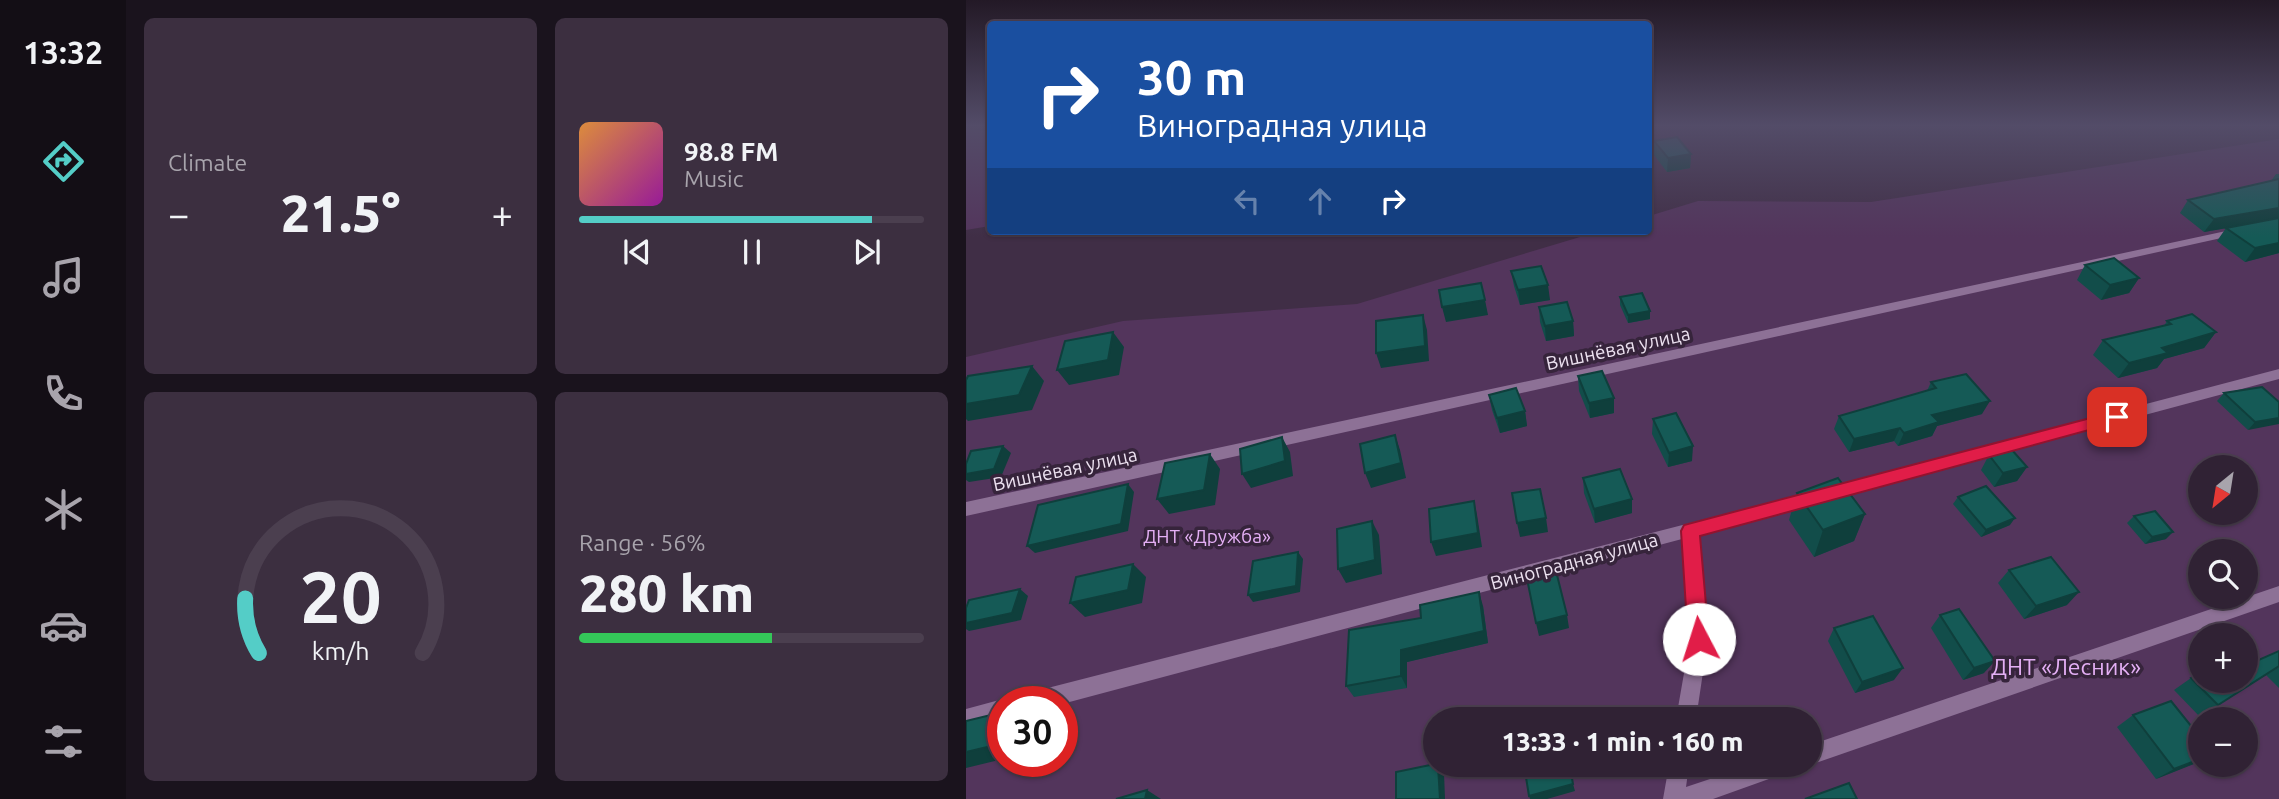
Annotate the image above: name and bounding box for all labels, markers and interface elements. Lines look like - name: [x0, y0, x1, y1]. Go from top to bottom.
- text: 13:32: [23, 34, 103, 70]
- icon: right: [1022, 49, 1113, 140]
- text: 30 m: [1137, 49, 1246, 104]
- text: Виноградная улица: [1137, 107, 1428, 143]
- icon: directions: [39, 137, 88, 186]
- text: 98.8 FM: [684, 137, 778, 166]
- text: Climate: [168, 150, 247, 175]
- text: Music: [684, 166, 743, 191]
- icon: left: [1228, 182, 1266, 220]
- icon: ahead: [1301, 182, 1339, 220]
- icon: right: [1374, 182, 1412, 220]
- text: 21.5°: [281, 184, 400, 242]
- text: −: [168, 193, 189, 235]
- text: +: [492, 193, 513, 235]
- icon: previous: [618, 233, 656, 271]
- icon: pause: [733, 233, 771, 271]
- icon: next: [848, 233, 886, 271]
- icon: music: [39, 253, 88, 302]
- street label: Вишнёвая улица: [1544, 322, 1692, 374]
- icon: phone: [39, 369, 88, 418]
- pin: [2087, 387, 2147, 447]
- icon: arrive: [2098, 398, 2136, 436]
- street label: Вишнёвая улица: [991, 443, 1139, 495]
- north arrow: [2188, 455, 2258, 525]
- map controls: [2188, 455, 2258, 777]
- icon: climate: [39, 485, 88, 534]
- park label: ДНТ «Дружба»: [1143, 525, 1271, 547]
- street label: Виноградная улица: [1488, 528, 1660, 594]
- text: Range · 56%: [579, 530, 706, 555]
- button: search: [2188, 539, 2258, 609]
- text: 20: [299, 555, 382, 637]
- text: 280 km: [579, 564, 754, 622]
- icon: car: [39, 601, 88, 650]
- position arrow: [1662, 602, 1736, 676]
- button: +: [2188, 623, 2258, 693]
- text: km/h: [312, 636, 369, 664]
- park label: ДНТ «Лесник»: [1991, 654, 2141, 679]
- speed limit sign: 30: [987, 686, 1078, 777]
- button: −: [2188, 707, 2258, 777]
- icon: filters: [39, 717, 88, 766]
- text: 13:33 · 1 min · 160 m: [1502, 727, 1743, 756]

